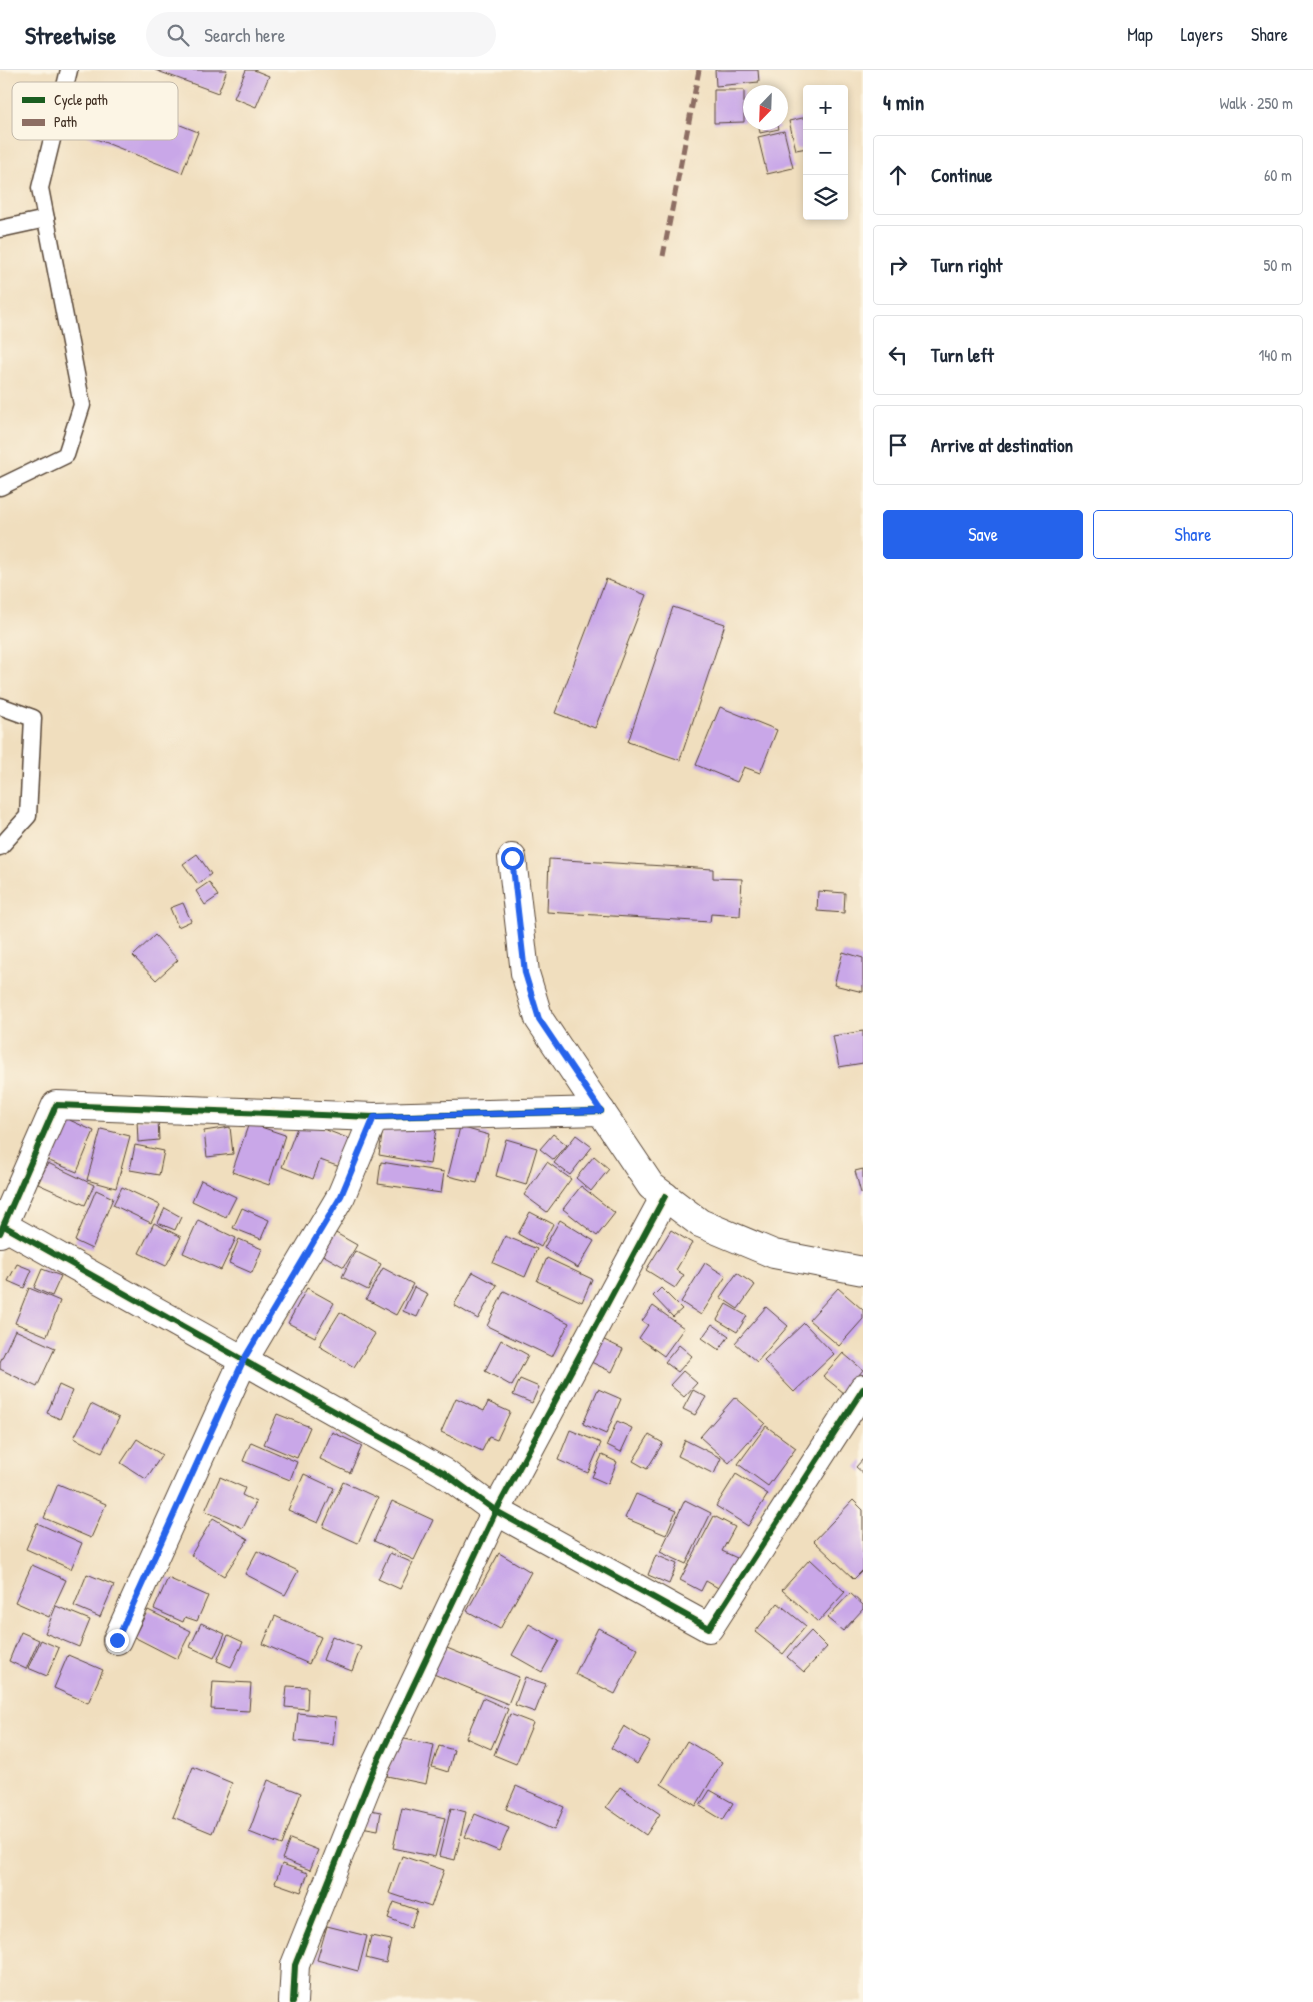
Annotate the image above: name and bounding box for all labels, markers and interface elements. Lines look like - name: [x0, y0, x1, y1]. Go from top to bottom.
- search box: [146, 12, 496, 57]
- text: Streetwise: [25, 19, 116, 51]
- icon: search: [164, 21, 192, 49]
- text: Search here: [204, 22, 285, 48]
- text: Map: [1127, 22, 1153, 47]
- text: Layers: [1181, 22, 1223, 47]
- text: Share: [1251, 22, 1288, 47]
- legend: [12, 82, 178, 140]
- north arrow: [743, 85, 788, 130]
- map controls: [803, 85, 848, 220]
- button: +: [803, 85, 848, 130]
- text: 4 min: [883, 88, 924, 117]
- text: Cycle path: [54, 90, 108, 110]
- text: Walk · 250 m: [1219, 92, 1293, 114]
- text: Path: [54, 112, 77, 131]
- button: −: [803, 130, 848, 175]
- icon: ahead: [884, 161, 912, 189]
- text: Continue: [931, 162, 992, 188]
- text: 60 m: [1264, 164, 1292, 186]
- button: layers: [803, 175, 848, 220]
- icon: right: [884, 251, 912, 279]
- text: Turn right: [931, 252, 1002, 278]
- text: 50 m: [1264, 254, 1292, 276]
- icon: left: [884, 341, 912, 369]
- text: Turn left: [931, 342, 994, 368]
- text: 140 m: [1258, 344, 1292, 366]
- icon: arrive: [884, 431, 912, 459]
- text: Arrive at destination: [931, 432, 1073, 458]
- button: Save: [883, 510, 1083, 559]
- button: Share: [1093, 510, 1293, 559]
- route start: [501, 847, 524, 870]
- route end: [106, 1629, 129, 1652]

